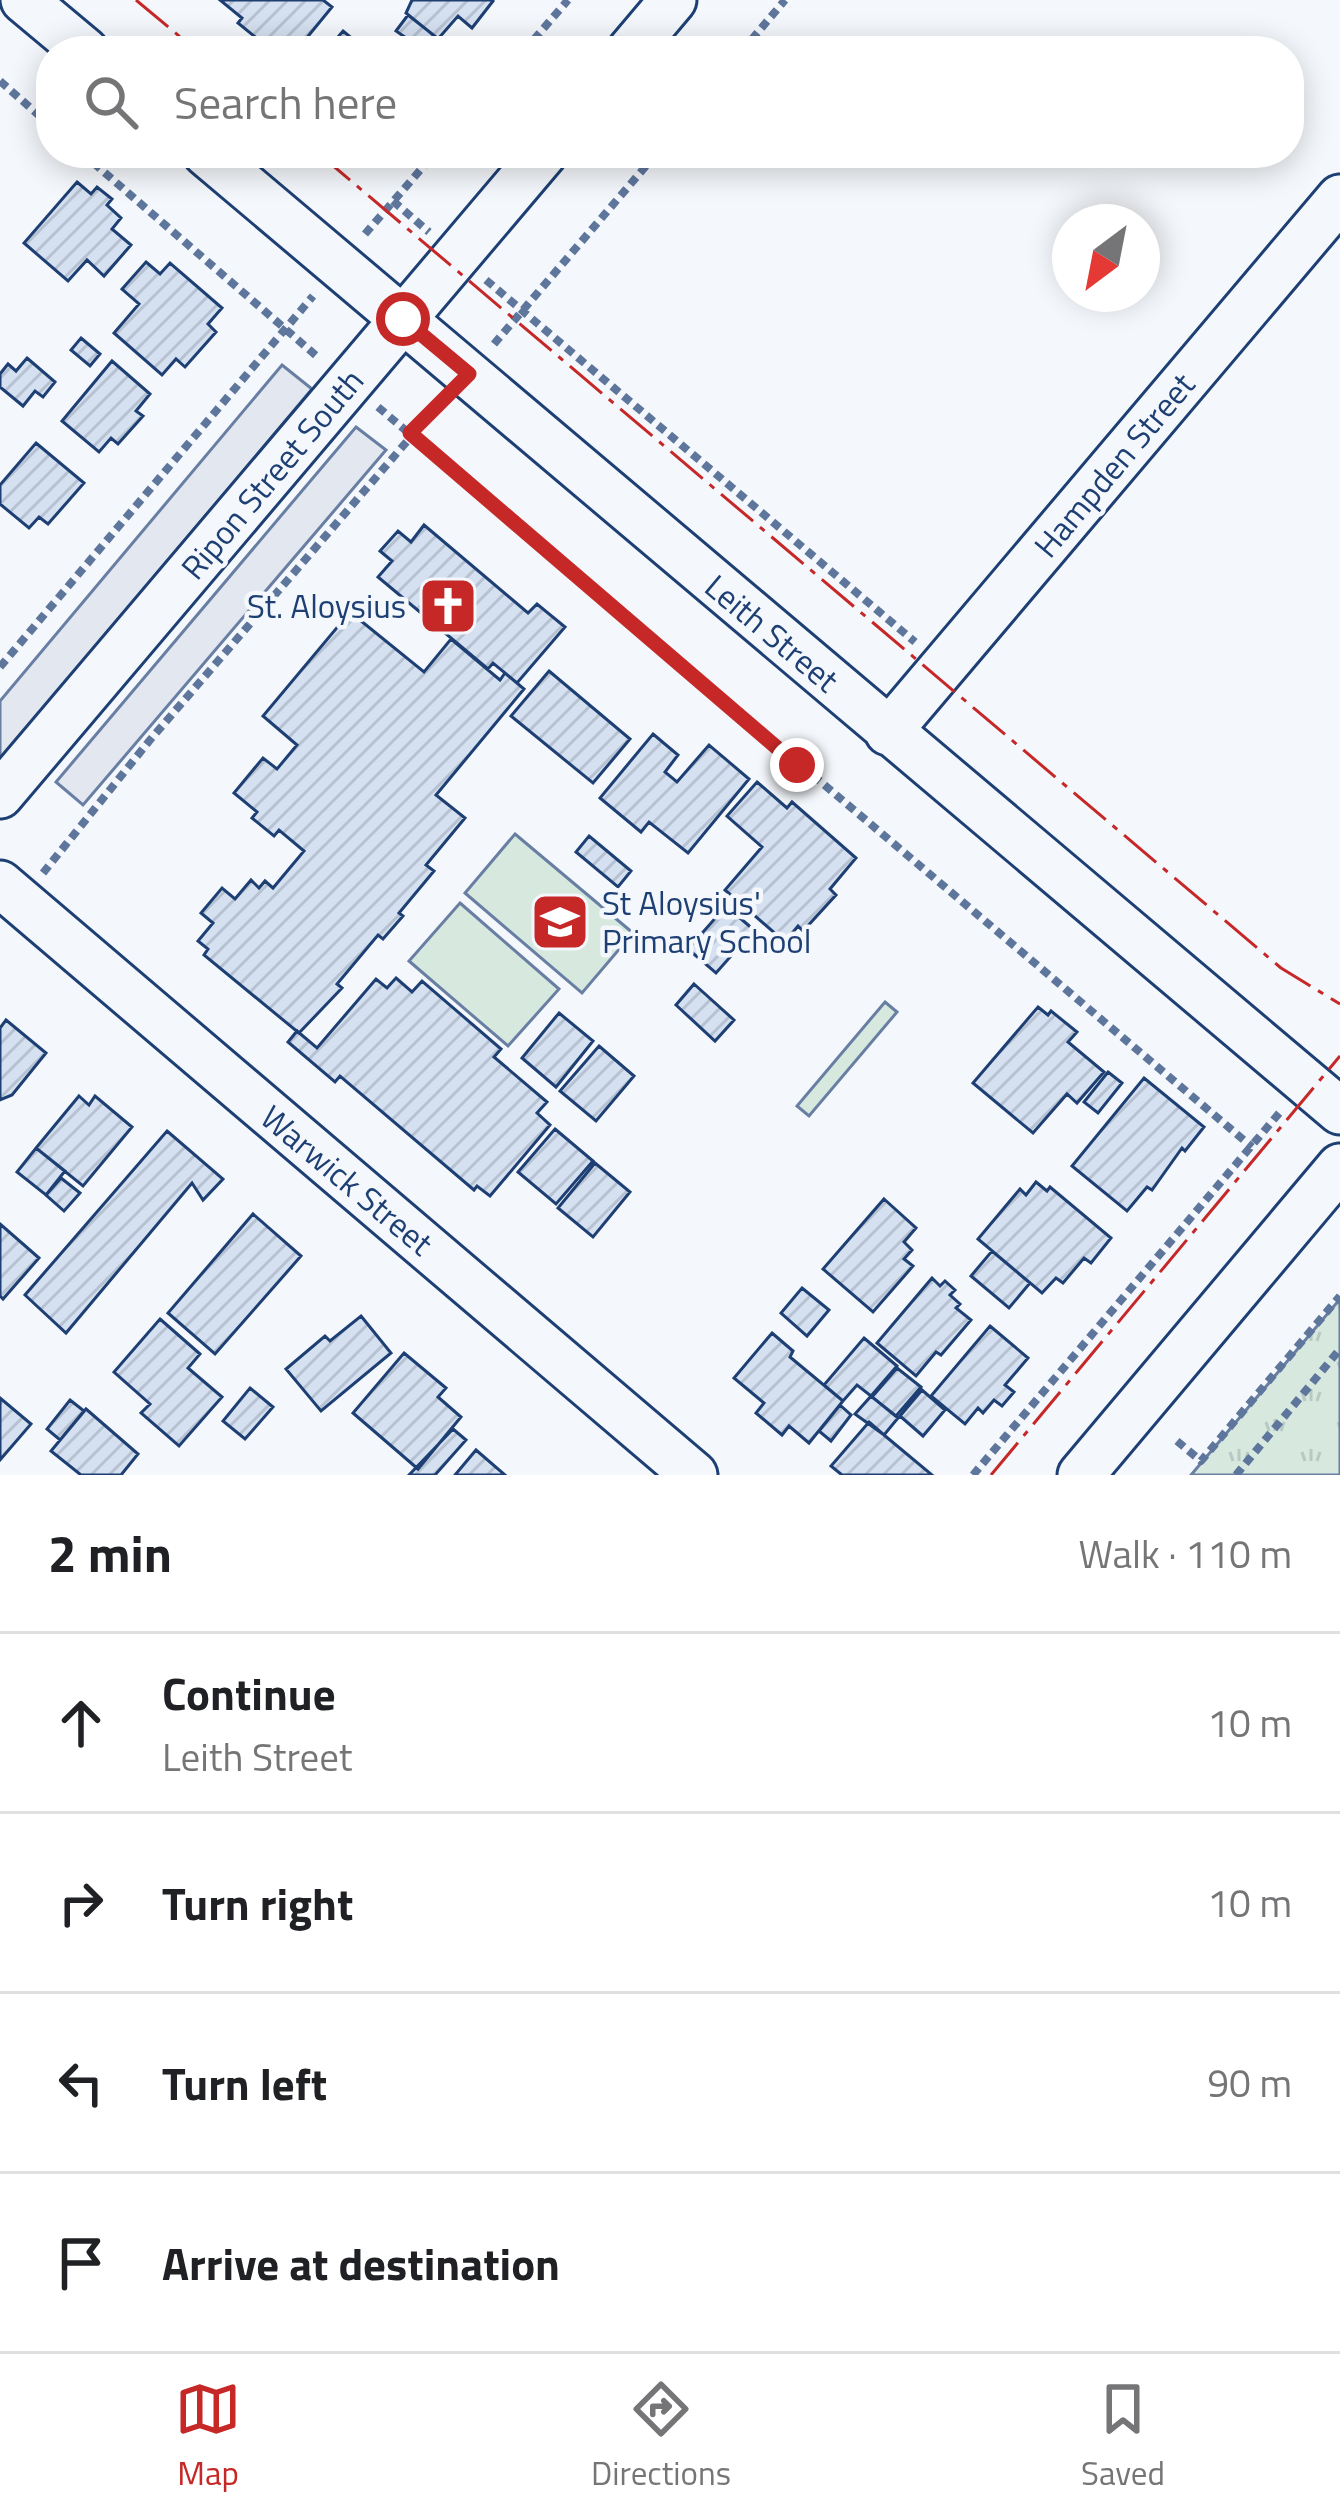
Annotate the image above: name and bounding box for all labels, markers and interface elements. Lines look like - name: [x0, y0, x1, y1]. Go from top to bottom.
- search box: [36, 36, 1304, 168]
- text: Search here: [174, 68, 397, 136]
- icon: search: [78, 69, 144, 135]
- north arrow: [1052, 204, 1160, 312]
- route start: [376, 292, 430, 346]
- street label: Ripon Street South: [169, 358, 375, 590]
- street label: Hampden Street: [1022, 361, 1207, 568]
- street label: Leith Street: [694, 562, 850, 704]
- church icon: St. Aloysius: [417, 575, 479, 637]
- place label: St. Aloysius: [247, 581, 406, 631]
- route end: [770, 738, 824, 792]
- place label: St Aloysius' Primary School: [602, 878, 811, 966]
- school or university icon: St Aloysius' Primary School: [529, 891, 591, 953]
- street label: Warwick Street: [250, 1093, 444, 1267]
- text: 2 min: [48, 1514, 172, 1592]
- text: Walk · 110 m: [1078, 1524, 1292, 1583]
- text: Continue: [162, 1659, 336, 1727]
- icon: ahead: [48, 1690, 114, 1756]
- text: 10 m: [1207, 1693, 1292, 1752]
- text: Leith Street: [162, 1727, 352, 1786]
- text: Turn right: [162, 1869, 353, 1937]
- icon: right: [48, 1870, 114, 1936]
- text: 10 m: [1207, 1873, 1292, 1932]
- text: Turn left: [162, 2049, 327, 2117]
- icon: left: [48, 2050, 114, 2116]
- text: 90 m: [1207, 2053, 1292, 2112]
- text: Arrive at destination: [162, 2229, 560, 2297]
- icon: arrive: [48, 2230, 114, 2296]
- tab: Map: [175, 2376, 241, 2498]
- tab: Directions: [591, 2376, 731, 2498]
- tab: Saved: [1081, 2376, 1165, 2498]

